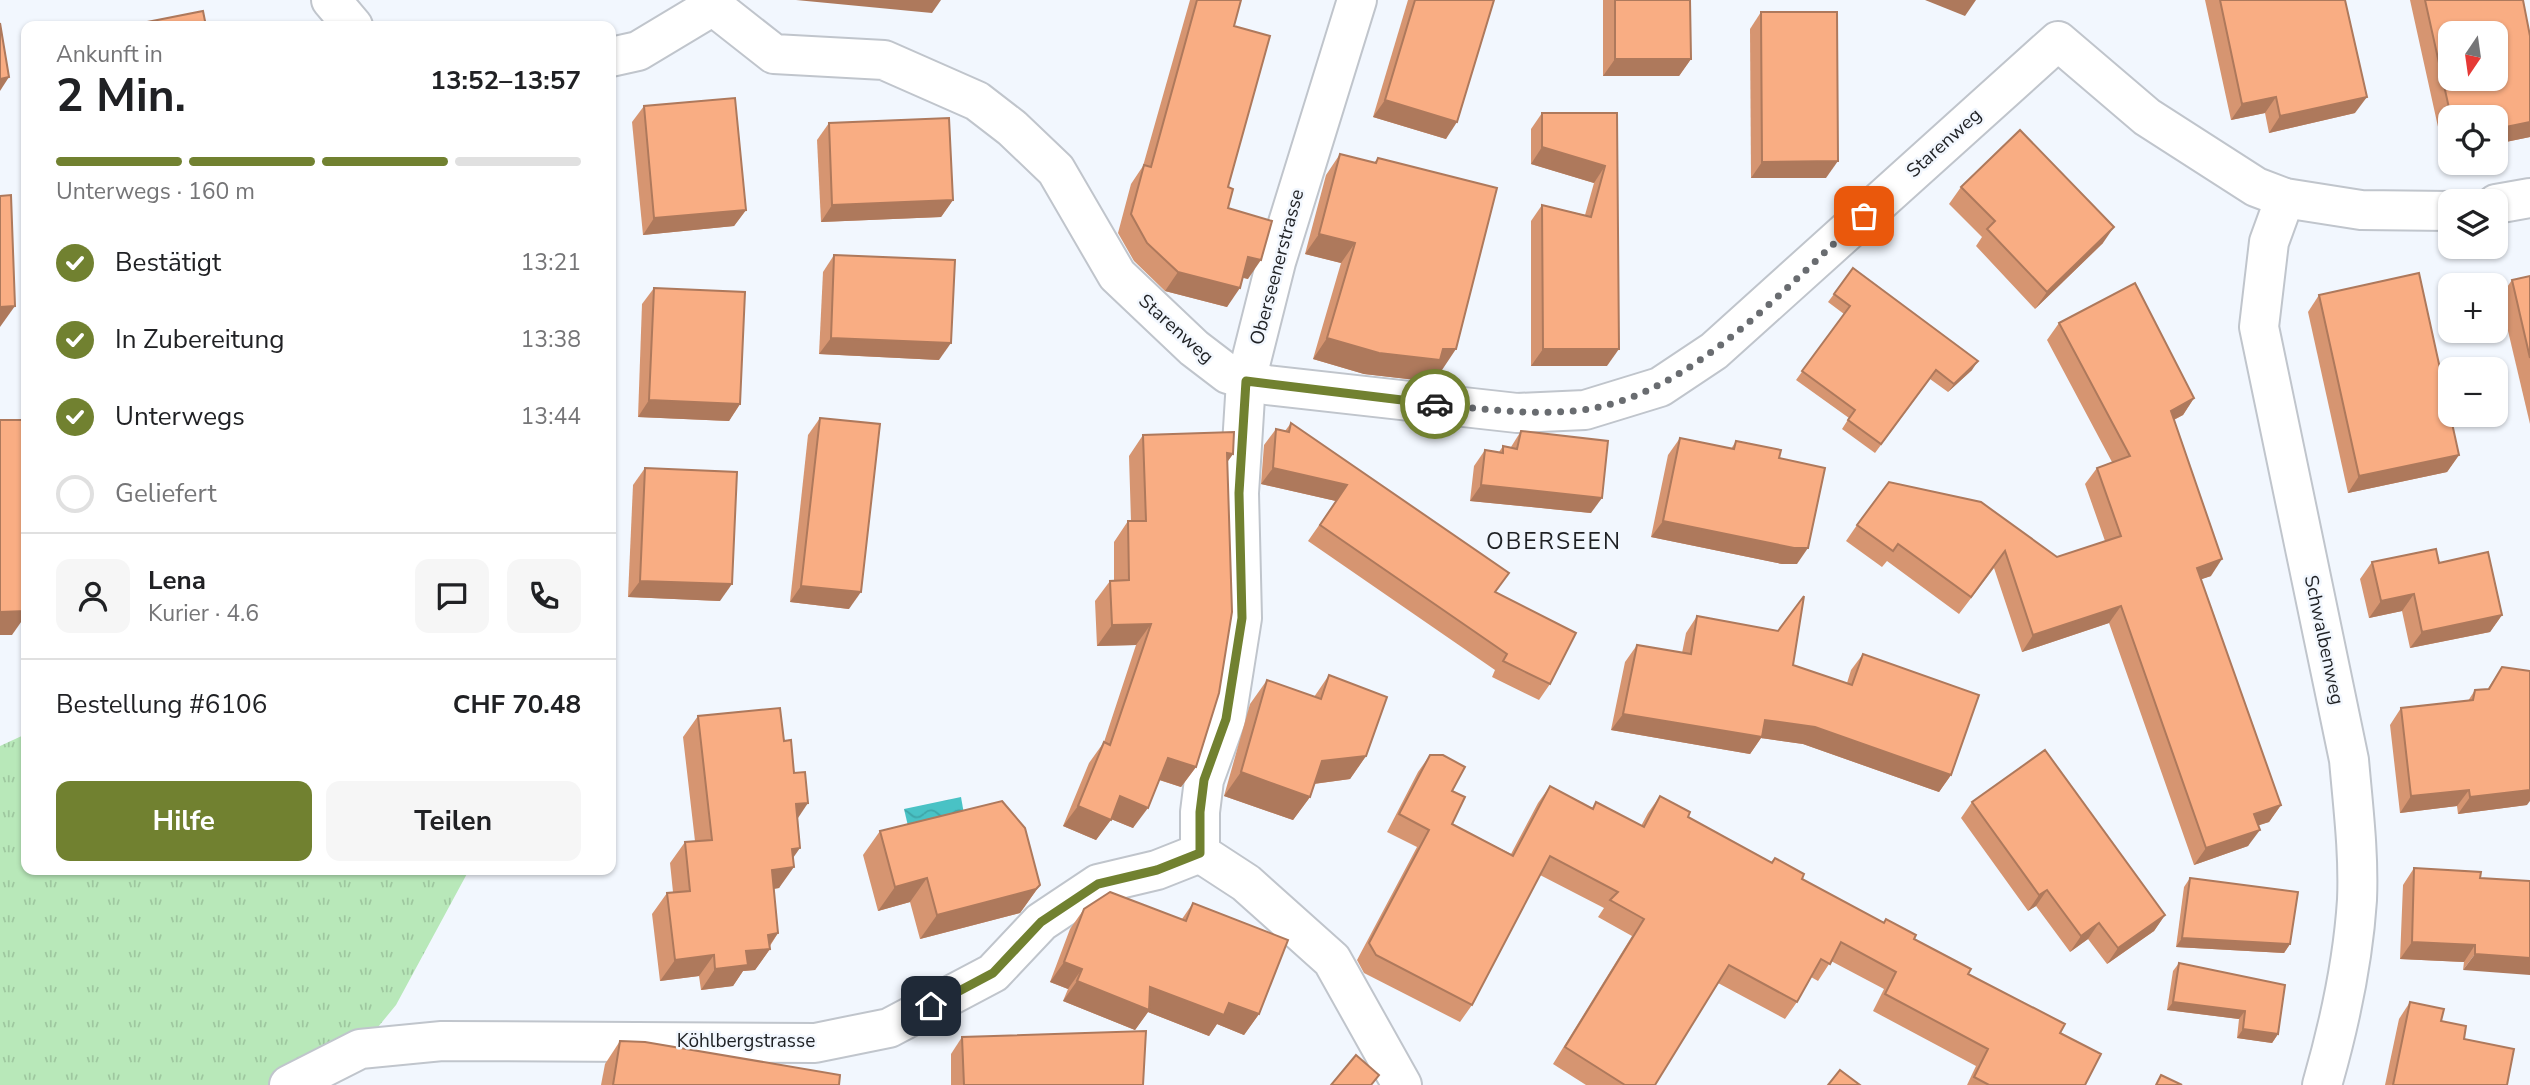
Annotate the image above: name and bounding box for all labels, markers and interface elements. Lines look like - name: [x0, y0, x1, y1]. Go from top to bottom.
- north arrow: [2438, 21, 2508, 91]
- map controls: [2438, 21, 2508, 427]
- text: Ankunft in: [56, 39, 163, 70]
- text: 13:52–13:57: [430, 63, 581, 98]
- text: 2 Min.: [56, 64, 186, 127]
- street label: Starenweg: [1901, 102, 1987, 184]
- button: locate: [2438, 105, 2508, 175]
- text: Unterwegs · 160 m: [56, 176, 255, 207]
- street label: Oberseenerstrasse: [1244, 186, 1310, 348]
- pin: [1834, 186, 1894, 246]
- button: layers: [2438, 189, 2508, 259]
- icon: bag: [1845, 197, 1883, 235]
- icon: check: [56, 244, 94, 282]
- text: Bestätigt: [115, 245, 221, 280]
- text: 13:21: [521, 247, 581, 278]
- button: +: [2438, 273, 2508, 343]
- street label: Starenweg: [1133, 288, 1219, 370]
- icon: check: [56, 321, 94, 359]
- text: In Zubereitung: [115, 322, 284, 357]
- text: 13:38: [521, 324, 581, 355]
- button: −: [2438, 357, 2508, 427]
- courier: [1400, 369, 1470, 439]
- icon: car: [1416, 385, 1454, 423]
- icon: check: [56, 398, 94, 436]
- text: Unterwegs: [115, 399, 245, 434]
- text: 13:44: [521, 401, 581, 432]
- text: Geliefert: [115, 476, 216, 511]
- district label: OBERSEEN: [1486, 526, 1622, 557]
- button: person: [56, 559, 130, 633]
- button: chat: [415, 559, 489, 633]
- button: phone: [507, 559, 581, 633]
- text: Lena: [148, 563, 206, 598]
- street label: Schwalbenweg: [2298, 573, 2350, 707]
- text: Kurier · 4.6: [148, 598, 259, 629]
- text: Bestellung #6106: [56, 687, 267, 722]
- text: CHF 70.48: [453, 687, 581, 722]
- button: Hilfe: [56, 781, 312, 861]
- button: Teilen: [326, 781, 581, 861]
- pin: [901, 976, 961, 1036]
- icon: home: [912, 987, 950, 1025]
- street label: Köhlbergstrasse: [677, 1028, 815, 1054]

